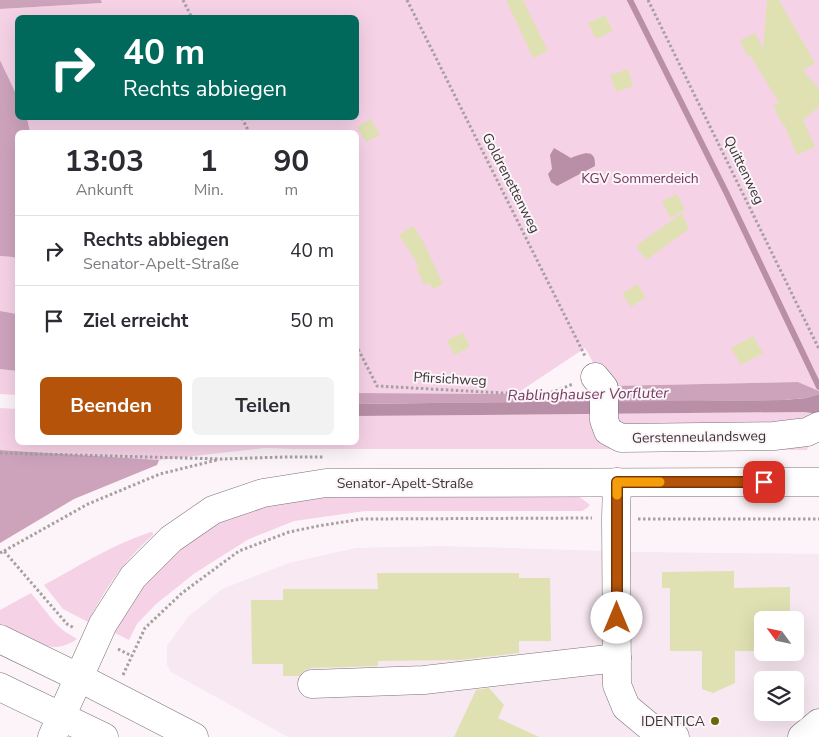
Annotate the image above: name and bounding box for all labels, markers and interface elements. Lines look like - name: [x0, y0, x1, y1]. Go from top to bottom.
- text: 40 m: [123, 29, 205, 76]
- icon: right: [40, 35, 105, 100]
- text: Rechts abbiegen: [123, 74, 287, 104]
- street label: Goldrenettenweg: [478, 130, 544, 236]
- street label: Quittenweg: [719, 133, 769, 207]
- text: 13:03: [65, 141, 144, 182]
- text: 1: [200, 141, 218, 182]
- text: 90: [273, 141, 309, 182]
- park label: KGV Sommerdeich: [581, 169, 699, 188]
- text: Ankunft: [76, 179, 133, 201]
- text: Min.: [194, 179, 224, 201]
- text: m: [285, 179, 298, 201]
- text: Rechts abbiegen: [83, 227, 229, 253]
- icon: right: [40, 237, 68, 265]
- text: 40 m: [290, 238, 334, 264]
- text: Senator-Apelt-Straße: [83, 253, 239, 275]
- icon: arrive: [40, 307, 68, 335]
- text: Ziel erreicht: [83, 308, 188, 334]
- text: 50 m: [290, 308, 334, 334]
- street label: Pfirsichweg: [413, 368, 487, 390]
- button: Beenden: [40, 377, 182, 435]
- button: Teilen: [192, 377, 334, 435]
- water label: Rablinghauser Vorfluter: [507, 383, 669, 405]
- street label: Gerstenneulandsweg: [632, 426, 766, 448]
- pin: [743, 461, 785, 503]
- icon: arrive: [750, 468, 778, 496]
- street label: Senator-Apelt-Straße: [337, 474, 473, 493]
- position arrow: [590, 591, 642, 643]
- north arrow: [754, 611, 804, 661]
- map controls: [754, 611, 804, 721]
- button: layers: [754, 671, 804, 721]
- place label: IDENTICA: [641, 712, 705, 731]
- marker: IDENTICA: [709, 715, 721, 727]

